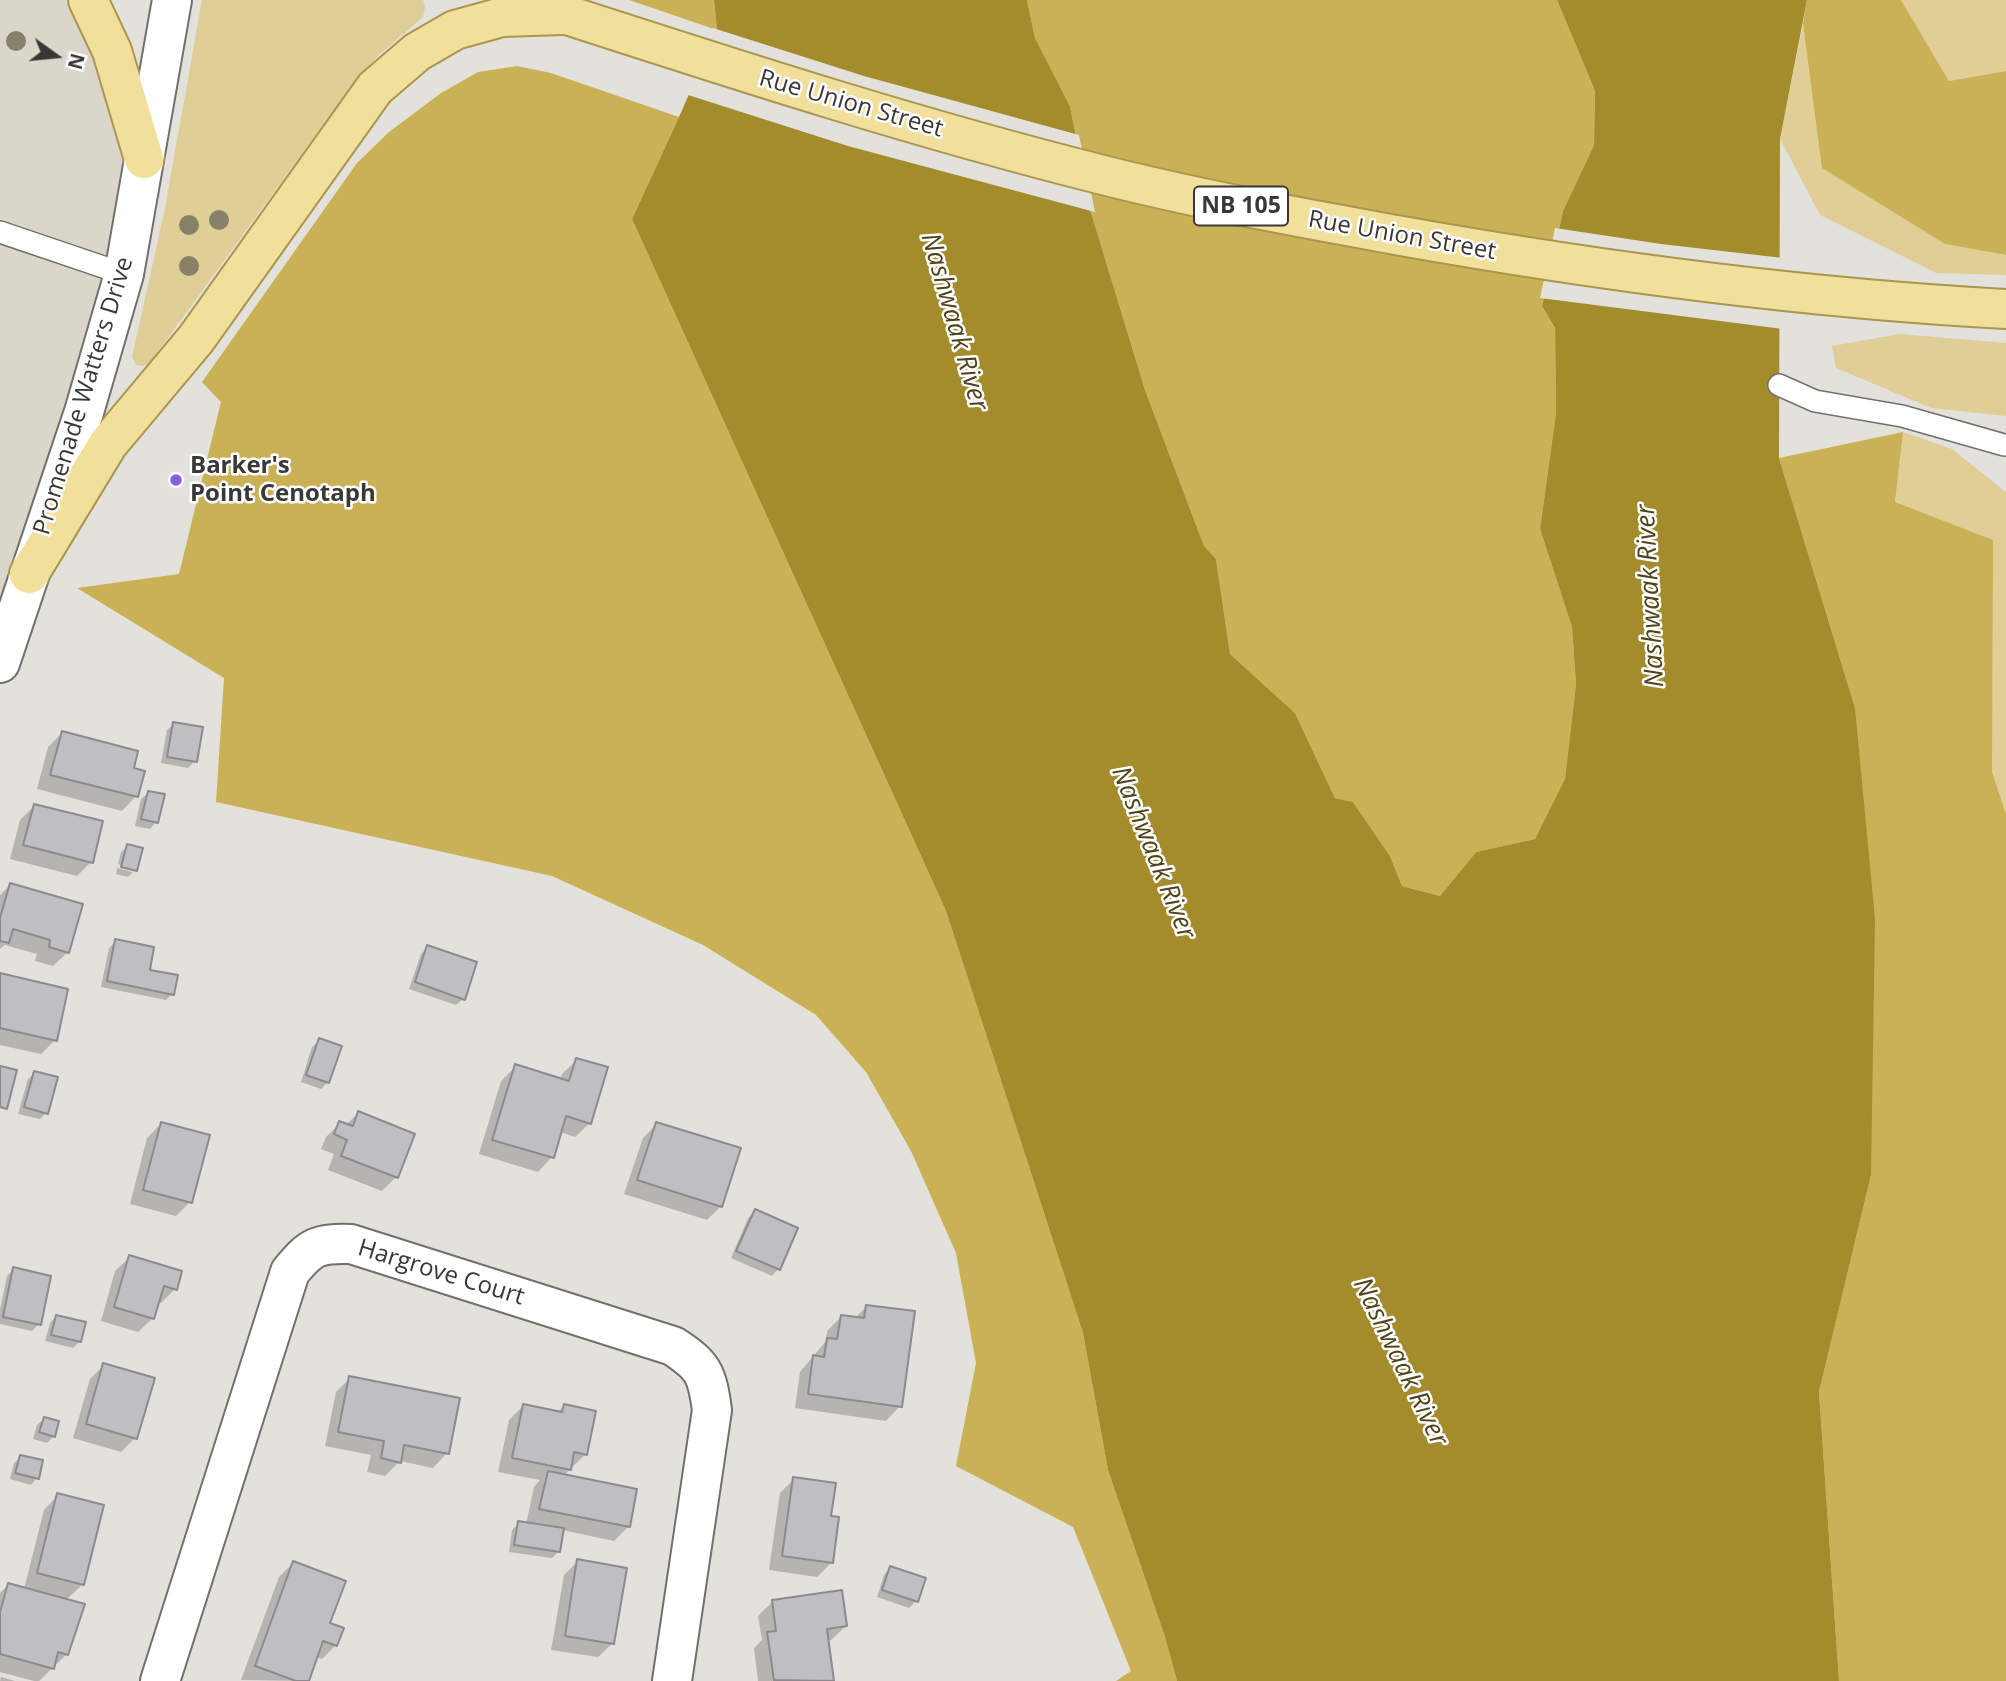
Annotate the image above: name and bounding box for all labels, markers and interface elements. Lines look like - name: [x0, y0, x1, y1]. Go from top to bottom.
- north arrow: [21, 21, 91, 91]
- text: N: [62, 51, 91, 72]
- street label: Rue Union Street: [756, 64, 946, 144]
- road number: NB 105: [1194, 186, 1288, 226]
- street label: Rue Union Street: [1306, 205, 1498, 267]
- water label: Nashwaak River: [914, 230, 994, 414]
- street label: Promenade Watters Drive: [28, 254, 140, 538]
- place label: Barker's Point Cenotaph: [190, 452, 376, 508]
- marker: Barker's Point Cenotaph: [168, 472, 184, 488]
- water label: Nashwaak River: [1631, 504, 1671, 688]
- water label: Nashwaak River: [1104, 762, 1202, 944]
- street label: Hargrove Court: [354, 1234, 528, 1312]
- water label: Nashwaak River: [1346, 1273, 1454, 1451]

